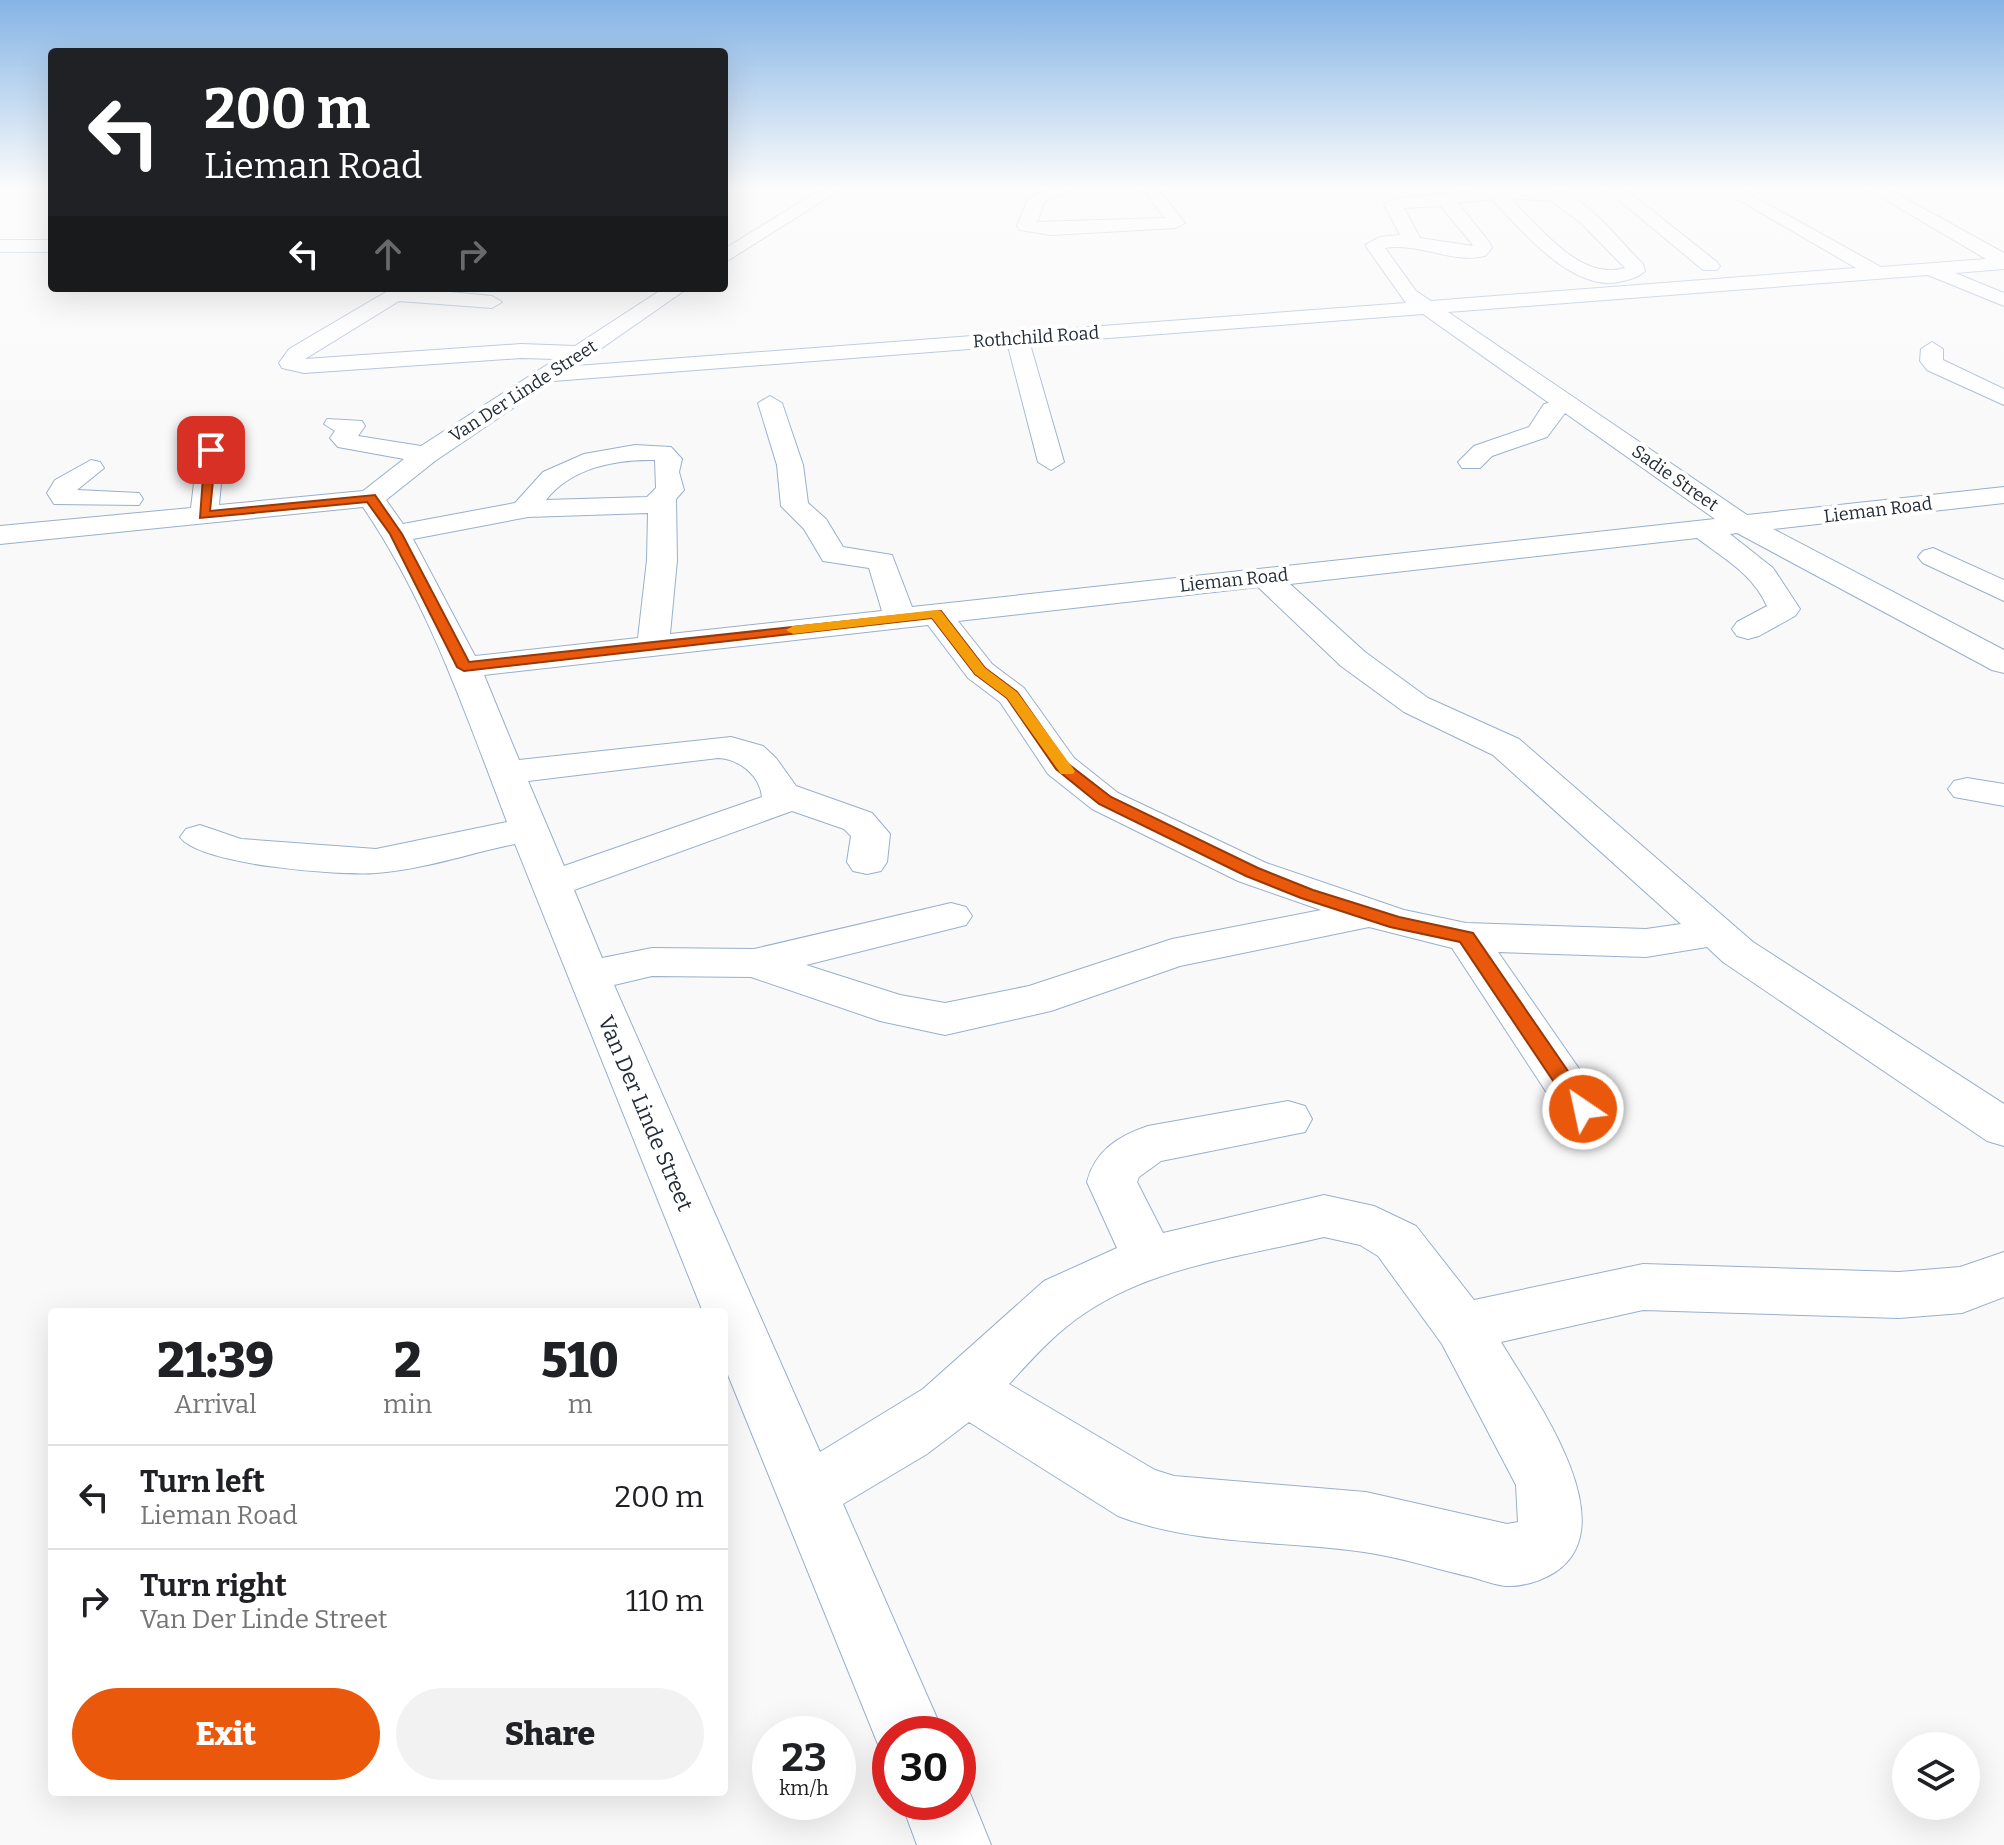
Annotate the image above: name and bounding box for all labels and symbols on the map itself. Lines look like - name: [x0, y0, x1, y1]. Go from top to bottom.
- street label: Rothchild Road: [972, 322, 1100, 352]
- street label: Van Der Linde Street: [445, 335, 601, 447]
- pin: [177, 416, 245, 484]
- street label: Sadie Street: [1628, 440, 1723, 516]
- street label: Lieman Road: [1822, 492, 1934, 528]
- street label: Lieman Road: [1179, 563, 1290, 597]
- street label: Van Der Linde Street: [592, 1012, 699, 1215]
- position arrow: [1541, 1067, 1625, 1151]
- speed limit sign: 30: [872, 1716, 976, 1820]

